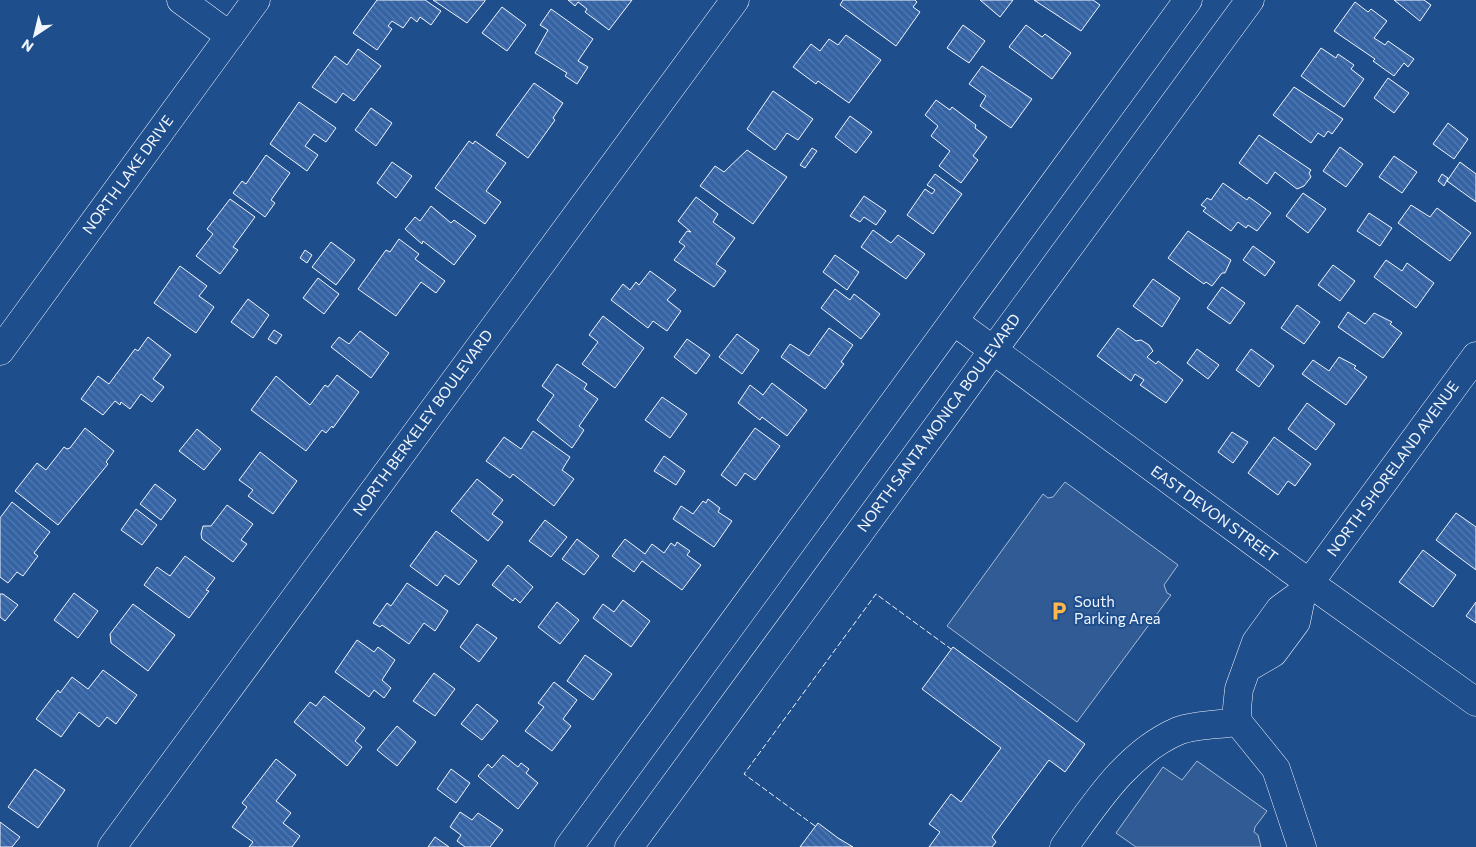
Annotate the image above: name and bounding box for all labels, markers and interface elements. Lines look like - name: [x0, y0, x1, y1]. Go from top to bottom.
- north arrow: [10, 10, 60, 60]
- text: N: [18, 36, 36, 56]
- street label: NORTH LAKE DRIVE: [78, 111, 176, 237]
- street label: NORTH SANTA MONICA BOULEVARD: [853, 310, 1023, 535]
- street label: NORTH BERKELEY BOULEVARD: [349, 326, 496, 519]
- street label: NORTH SHORELAND AVENUE: [1323, 377, 1462, 559]
- street label: EAST DEVON STREET: [1148, 461, 1282, 565]
- place label: South Parking Area: [1074, 592, 1161, 627]
- parking icon: South Parking Area: [1048, 600, 1070, 622]

